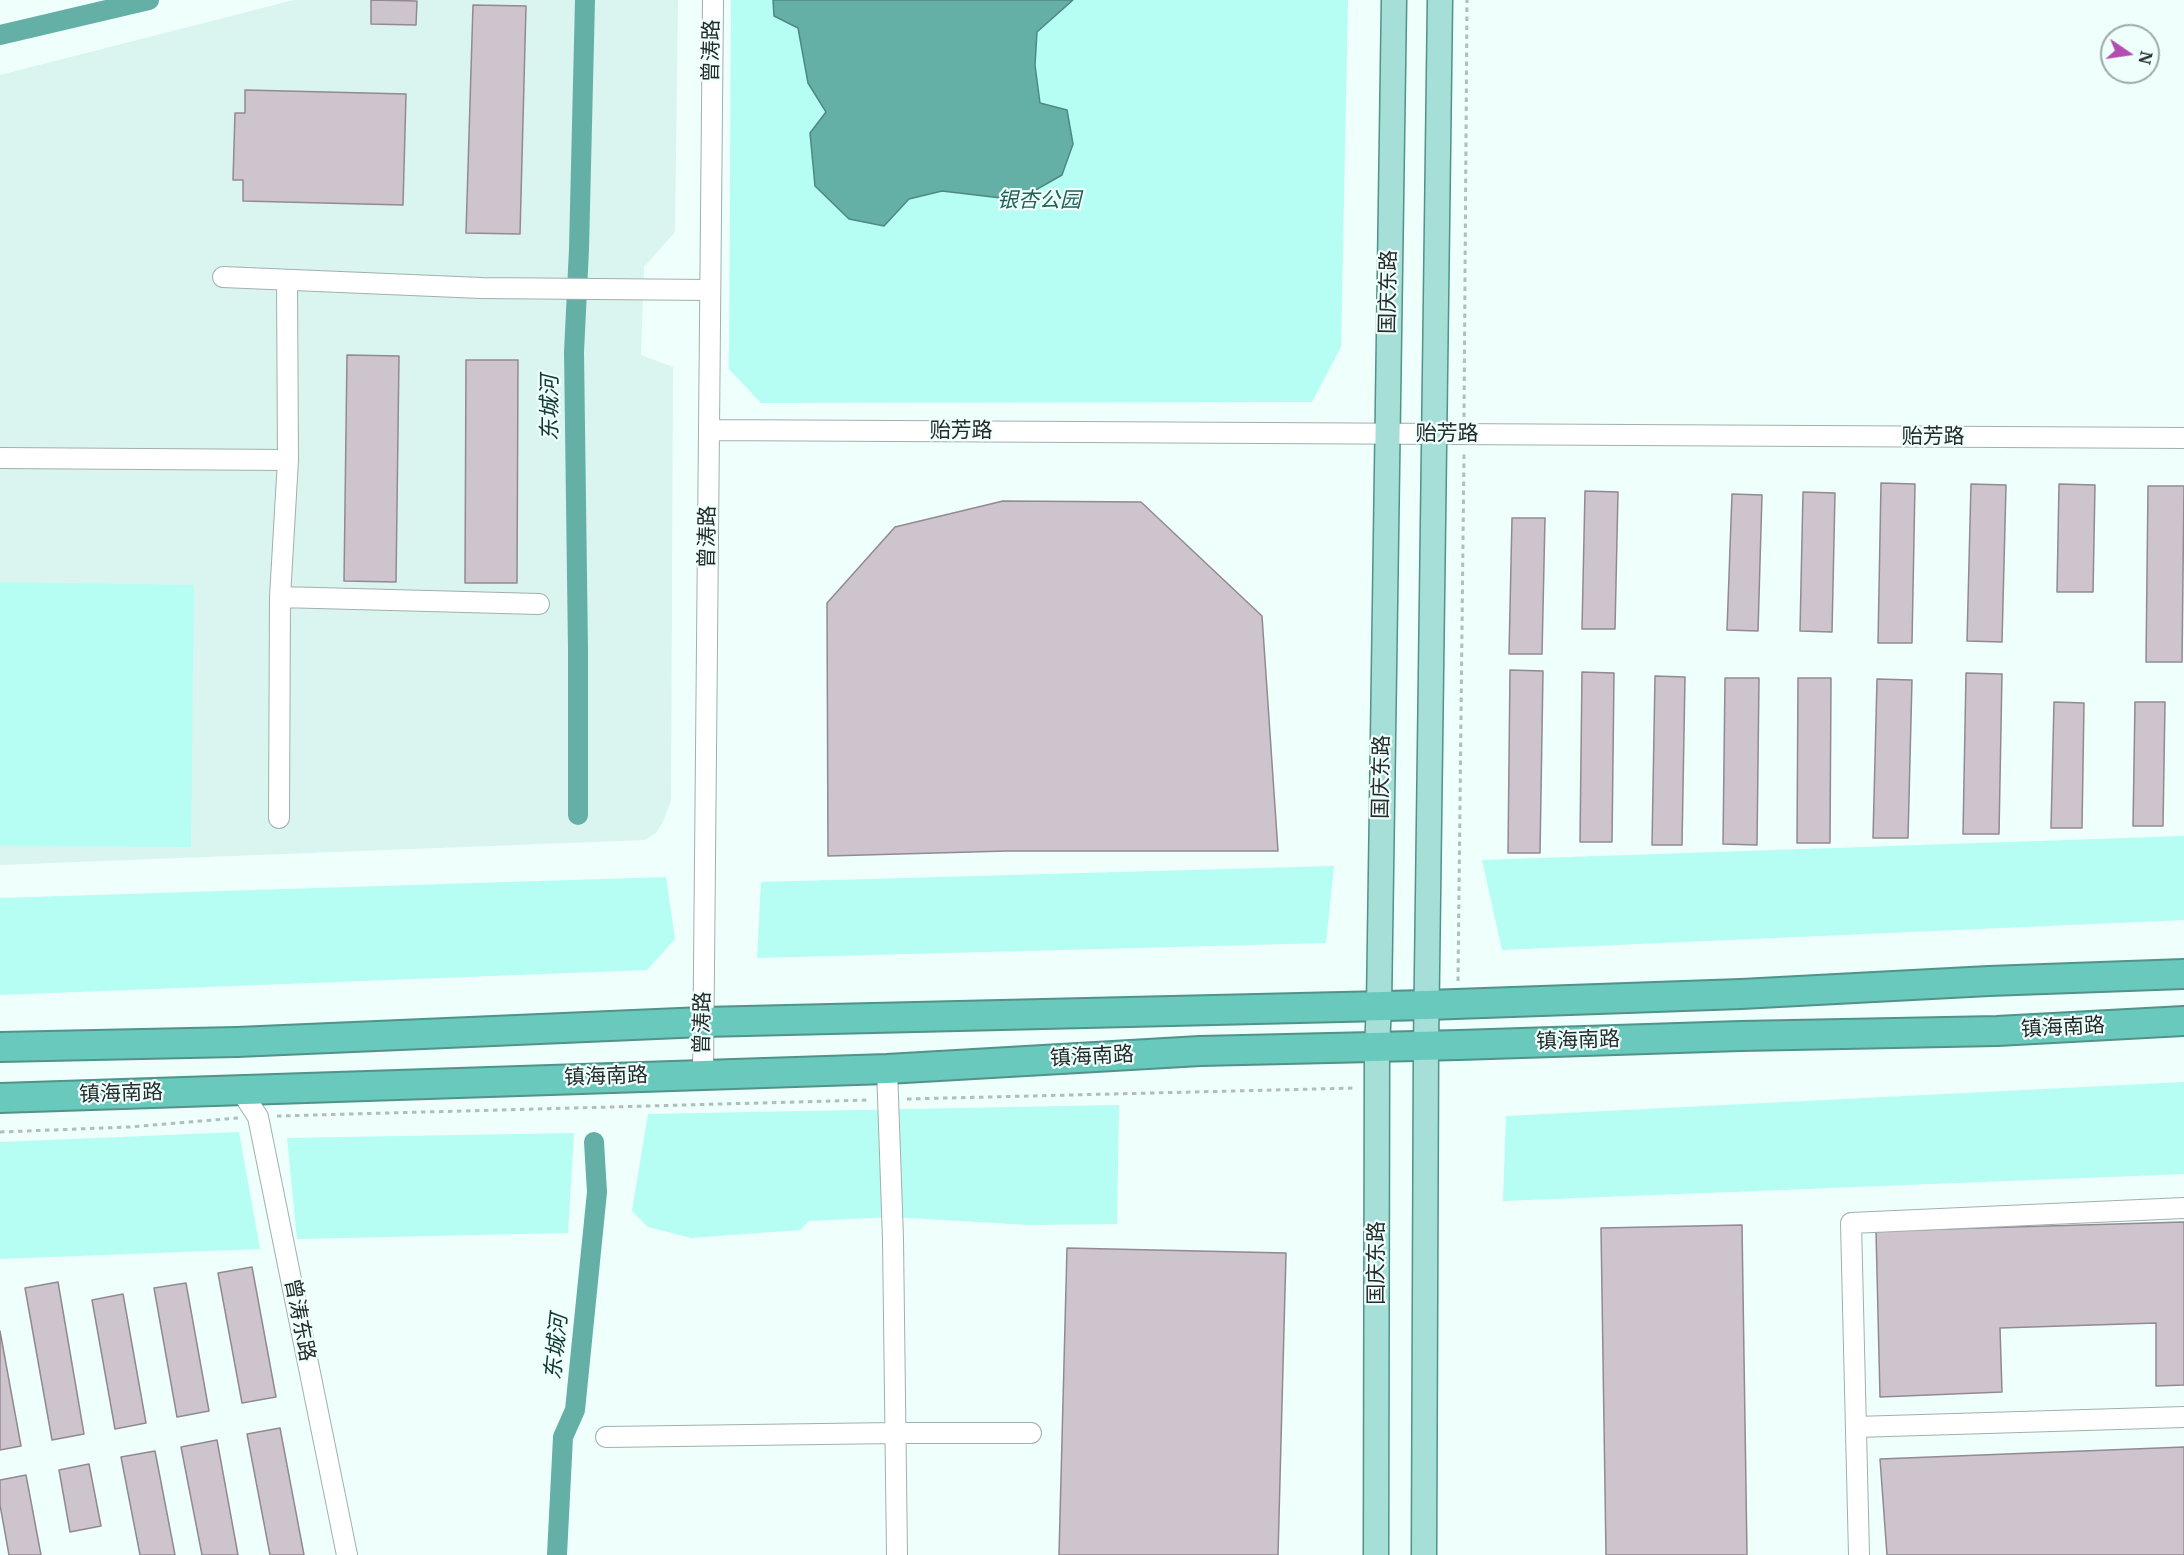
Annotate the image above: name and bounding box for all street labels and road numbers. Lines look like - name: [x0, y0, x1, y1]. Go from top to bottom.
- street label: 曾涛路: [699, 19, 725, 83]
- street label: 国庆东路: [1376, 250, 1402, 334]
- street label: 贻芳路: [930, 418, 992, 444]
- street label: 贻芳路: [1416, 421, 1478, 447]
- street label: 贻芳路: [1902, 424, 1964, 450]
- street label: 曾涛路: [695, 505, 721, 569]
- street label: 国庆东路: [1369, 735, 1395, 819]
- street label: 曾涛路: [690, 991, 716, 1055]
- street label: 镇海南路: [2020, 1013, 2106, 1043]
- street label: 镇海南路: [1536, 1027, 1620, 1055]
- street label: 镇海南路: [1049, 1042, 1135, 1072]
- street label: 镇海南路: [564, 1063, 648, 1091]
- street label: 镇海南路: [79, 1080, 163, 1108]
- street label: 国庆东路: [1364, 1221, 1390, 1305]
- street label: 曾涛东路: [279, 1276, 319, 1364]

